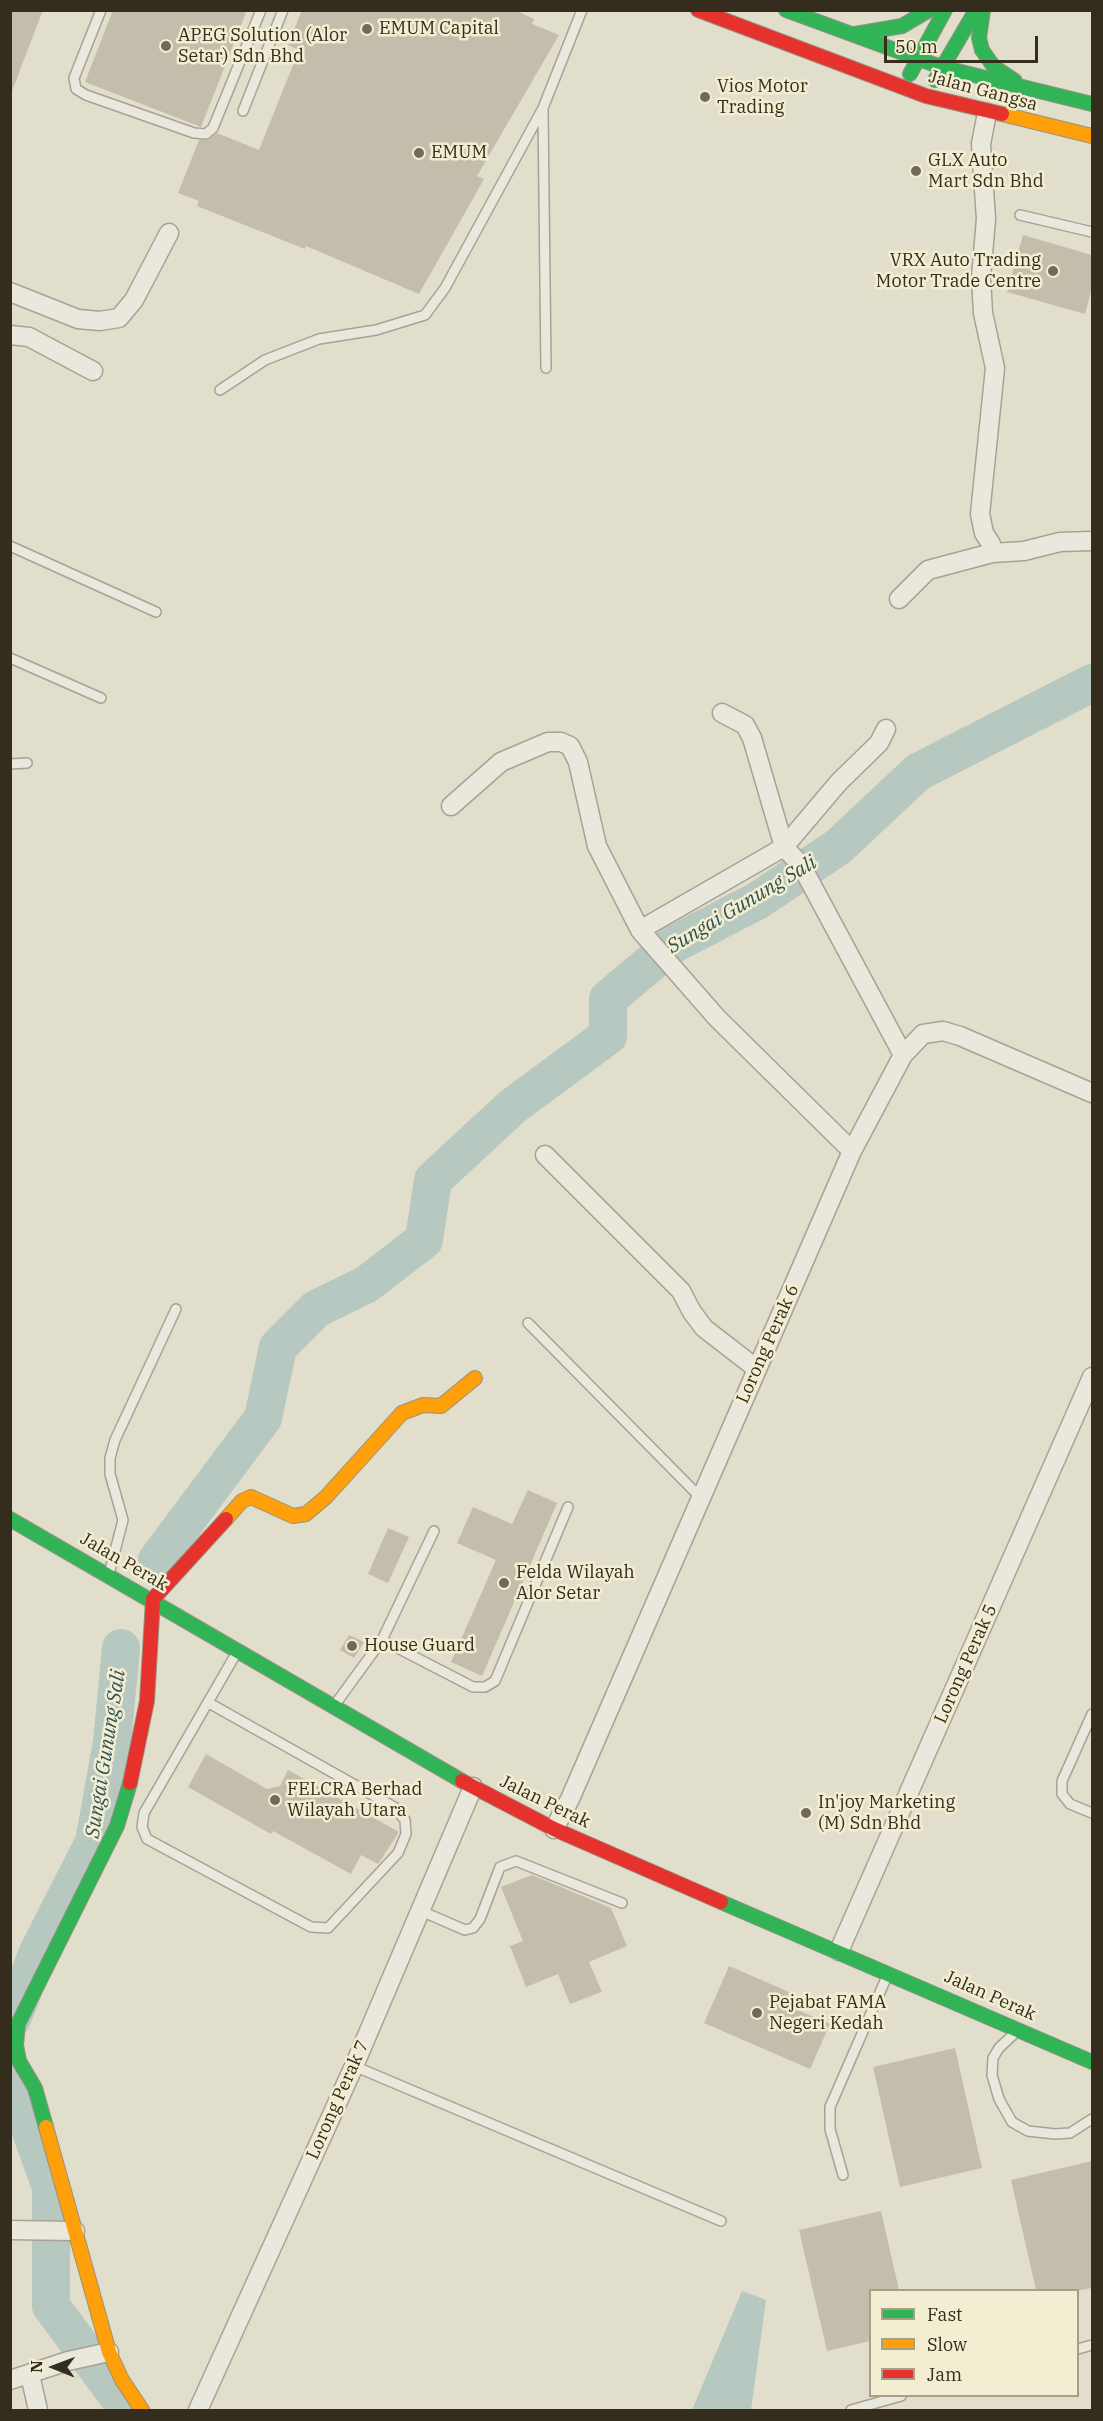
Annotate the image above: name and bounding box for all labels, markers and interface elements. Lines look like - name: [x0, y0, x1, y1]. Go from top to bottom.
- place label: EMUM Capital: [379, 18, 499, 40]
- marker: EMUM Capital: [360, 22, 374, 36]
- scale bar: [887, 24, 1042, 62]
- place label: APEG Solution (Alor Setar) Sdn Bhd: [178, 25, 347, 68]
- text: 50 m: [895, 35, 938, 58]
- marker: APEG Solution (Alor Setar) Sdn Bhd: [159, 39, 173, 53]
- street label: Jalan Gangsa: [926, 66, 1040, 116]
- place label: Vios Motor Trading: [717, 76, 808, 118]
- marker: Vios Motor Trading: [698, 90, 712, 104]
- place label: EMUM: [431, 142, 487, 164]
- marker: EMUM: [412, 146, 426, 160]
- place label: GLX Auto Mart Sdn Bhd: [928, 150, 1044, 192]
- marker: GLX Auto Mart Sdn Bhd: [909, 164, 923, 178]
- place label: VRX Auto Trading Motor Trade Centre: [876, 250, 1041, 292]
- marker: VRX Auto Trading Motor Trade Centre: [1046, 264, 1060, 278]
- water label: Sungai Gunung Sali: [663, 851, 821, 959]
- street label: Lorong Perak 6: [732, 1281, 804, 1407]
- street label: Jalan Perak: [76, 1528, 172, 1596]
- place label: Felda Wilayah Alor Setar: [516, 1562, 635, 1604]
- marker: Felda Wilayah Alor Setar: [497, 1576, 511, 1590]
- street label: Lorong Perak 5: [930, 1601, 1002, 1727]
- place label: House Guard: [364, 1635, 475, 1657]
- marker: House Guard: [345, 1639, 359, 1653]
- water label: Sungai Gunung Sali: [81, 1668, 131, 1840]
- street label: Jalan Perak: [496, 1771, 594, 1833]
- place label: FELCRA Berhad Wilayah Utara: [287, 1779, 422, 1822]
- place label: In'joy Marketing (M) Sdn Bhd: [818, 1792, 955, 1834]
- marker: FELCRA Berhad Wilayah Utara: [268, 1793, 282, 1807]
- marker: In'joy Marketing (M) Sdn Bhd: [799, 1806, 813, 1820]
- street label: Jalan Perak: [941, 1966, 1039, 2026]
- place label: Pejabat FAMA Negeri Kedah: [769, 1992, 886, 2034]
- marker: Pejabat FAMA Negeri Kedah: [750, 2006, 764, 2020]
- street label: Lorong Perak 7: [302, 2037, 374, 2163]
- legend: [869, 2289, 1079, 2397]
- text: Fast: [927, 2303, 962, 2326]
- text: Slow: [927, 2333, 967, 2356]
- north arrow: [24, 2337, 84, 2397]
- text: N: [26, 2360, 46, 2373]
- text: Jam: [927, 2363, 962, 2386]

